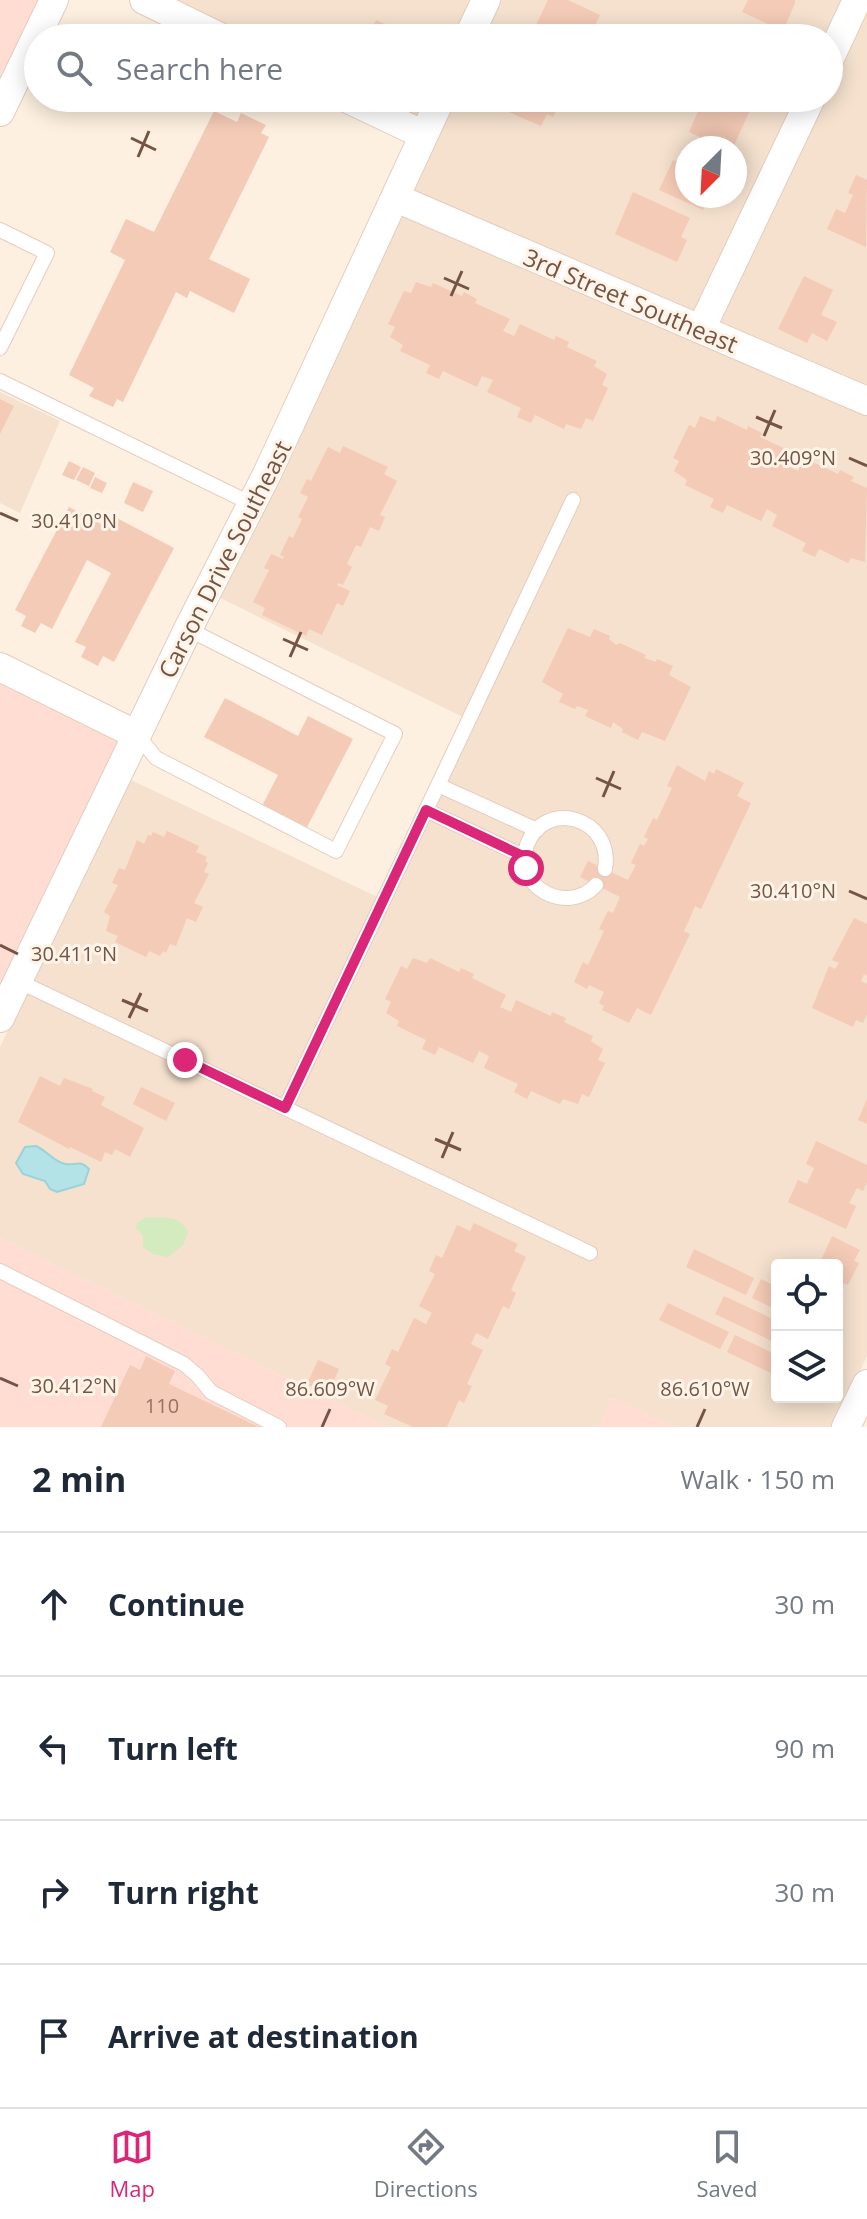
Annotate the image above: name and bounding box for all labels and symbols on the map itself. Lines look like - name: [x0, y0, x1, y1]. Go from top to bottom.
- north arrow: [675, 136, 747, 208]
- street label: 3rd Street Southeast: [519, 240, 743, 360]
- street label: Carson Drive Southeast: [150, 435, 298, 683]
- text: 30.409°N: [750, 444, 836, 471]
- text: 30.410°N: [31, 507, 117, 534]
- route start: [508, 850, 544, 886]
- text: 30.410°N: [750, 877, 836, 904]
- text: 30.411°N: [31, 940, 117, 967]
- route end: [167, 1042, 203, 1078]
- text: 30.412°N: [31, 1372, 117, 1399]
- text: 86.609°W: [285, 1375, 375, 1402]
- text: 86.610°W: [660, 1375, 750, 1402]
- house number: 110: [145, 1392, 179, 1419]

